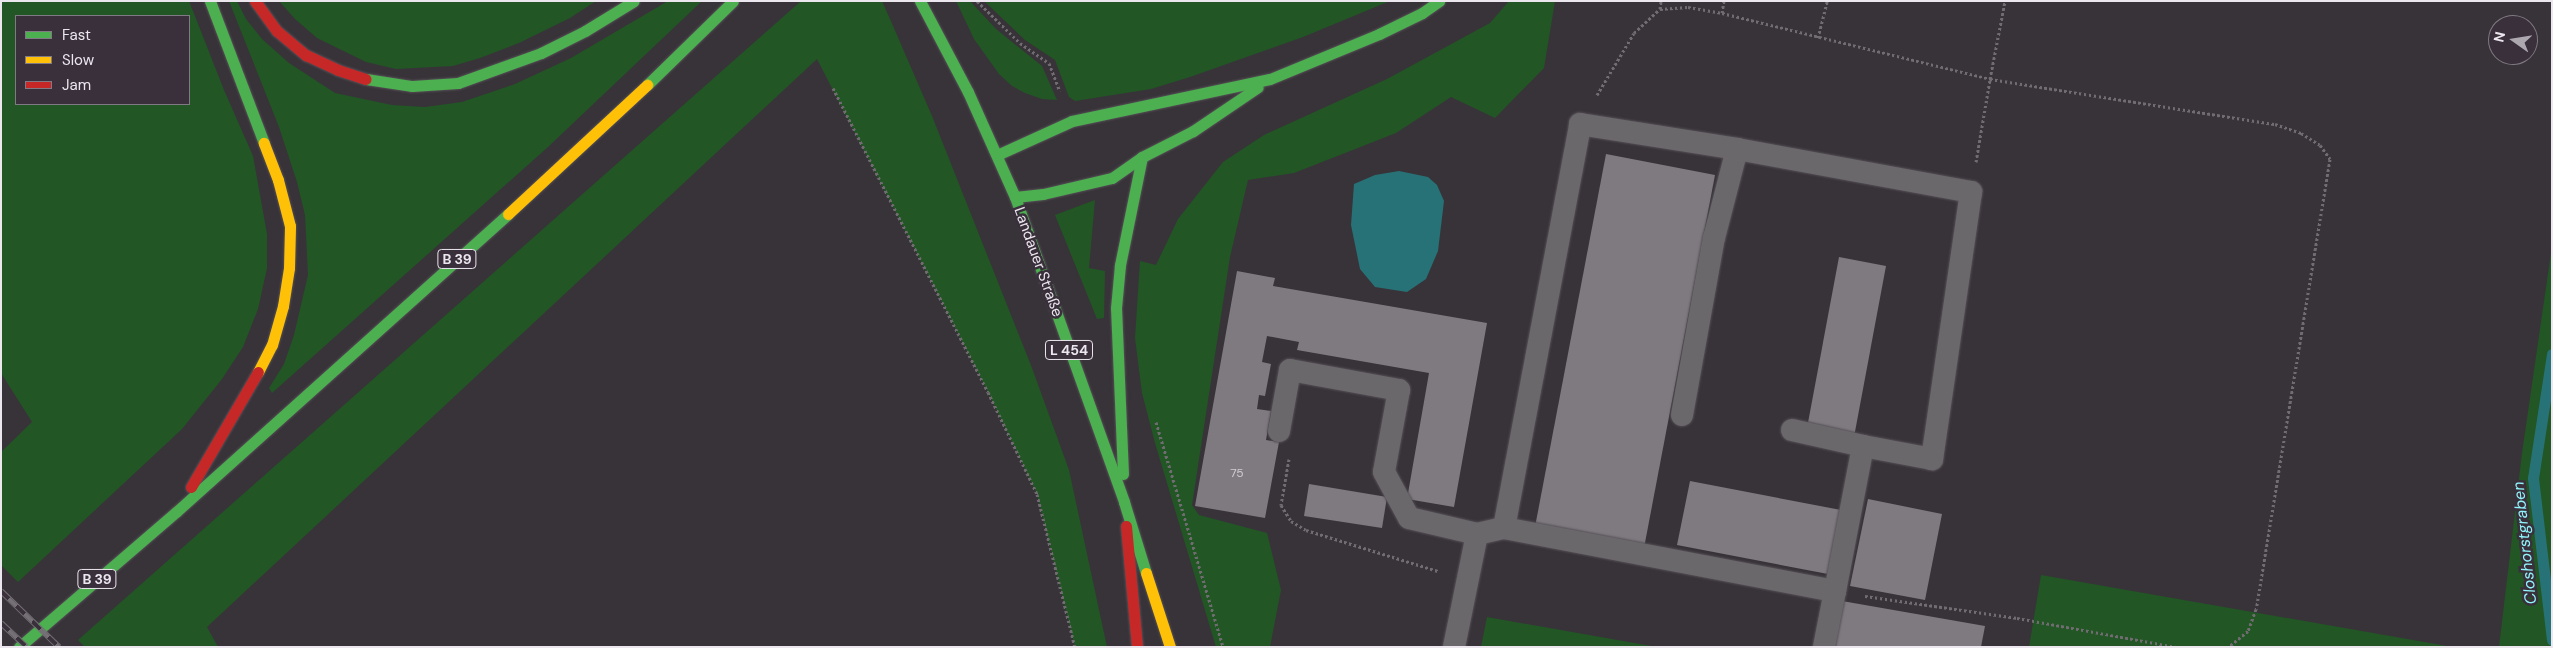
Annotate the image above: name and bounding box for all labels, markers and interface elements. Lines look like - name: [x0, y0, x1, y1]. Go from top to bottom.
- legend: [15, 15, 190, 105]
- north arrow: [2488, 15, 2538, 65]
- text: Fast: [62, 25, 91, 45]
- text: N: [2489, 30, 2509, 44]
- text: Slow: [62, 50, 94, 70]
- text: Jam: [62, 75, 91, 95]
- street label: Landauer Straße: [1010, 205, 1066, 319]
- road number: B 39: [437, 248, 477, 270]
- road number: L 454: [1044, 338, 1094, 362]
- house number: 75: [1230, 467, 1244, 481]
- water label: Closhorstgraben: [2509, 481, 2541, 605]
- road number: B 39: [77, 568, 117, 590]

